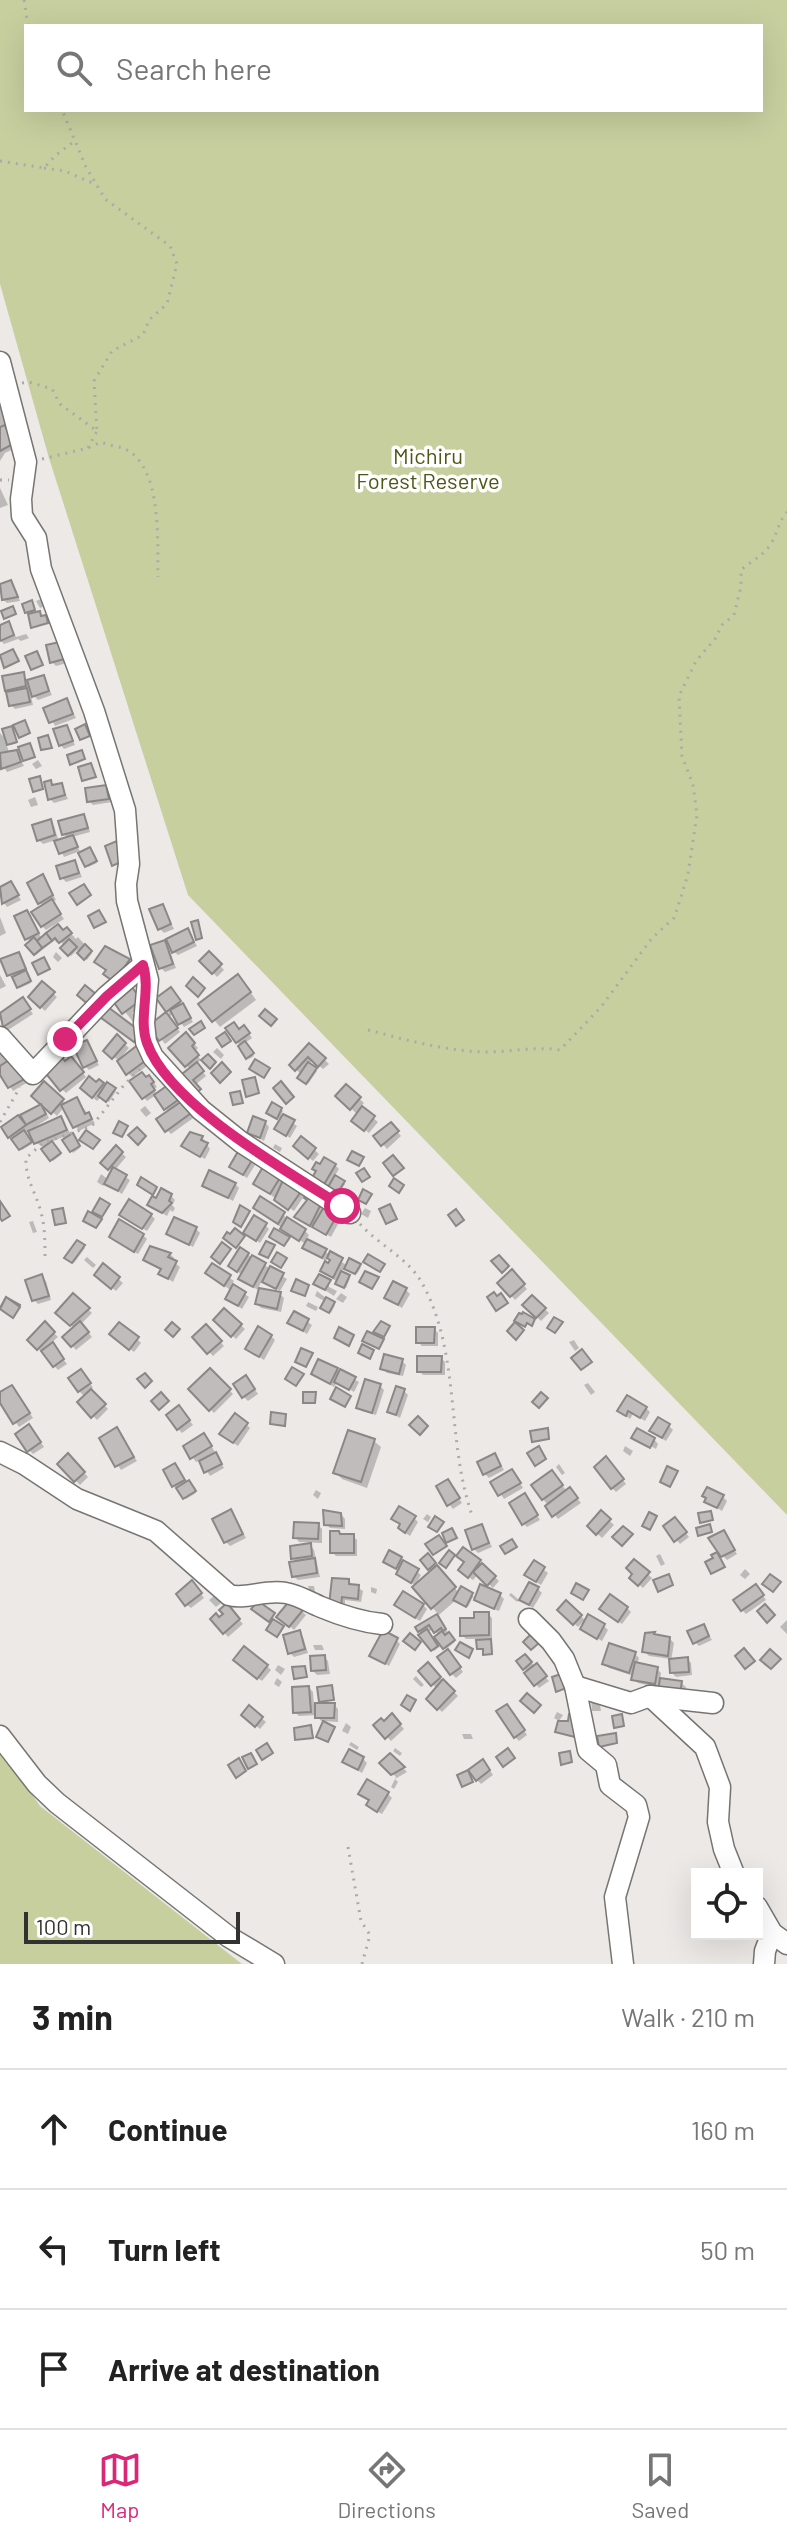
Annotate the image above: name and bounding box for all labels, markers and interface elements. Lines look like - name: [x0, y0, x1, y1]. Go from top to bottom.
- search box: [24, 24, 763, 112]
- icon: search: [52, 46, 96, 90]
- text: Search here: [116, 50, 272, 86]
- park label: Michiru Forest Reserve: [356, 442, 500, 493]
- route end: [47, 1021, 83, 1057]
- route start: [324, 1188, 360, 1224]
- map controls: [691, 1868, 763, 1940]
- button: locate: [691, 1868, 763, 1940]
- scale bar: [24, 1908, 240, 1944]
- text: 100 m: [36, 1913, 91, 1939]
- text: 3 min: [32, 1996, 113, 2037]
- text: Walk · 210 m: [621, 2001, 755, 2032]
- icon: ahead: [32, 2107, 76, 2151]
- text: Continue: [108, 2111, 228, 2147]
- text: 160 m: [691, 2114, 755, 2145]
- icon: left: [32, 2227, 76, 2271]
- text: Turn left: [108, 2231, 221, 2267]
- text: 50 m: [700, 2234, 755, 2265]
- icon: arrive: [32, 2347, 76, 2391]
- text: Arrive at destination: [108, 2351, 380, 2387]
- tab: Map: [98, 2448, 142, 2522]
- tab: Directions: [337, 2448, 436, 2522]
- tab: Saved: [631, 2448, 689, 2522]

